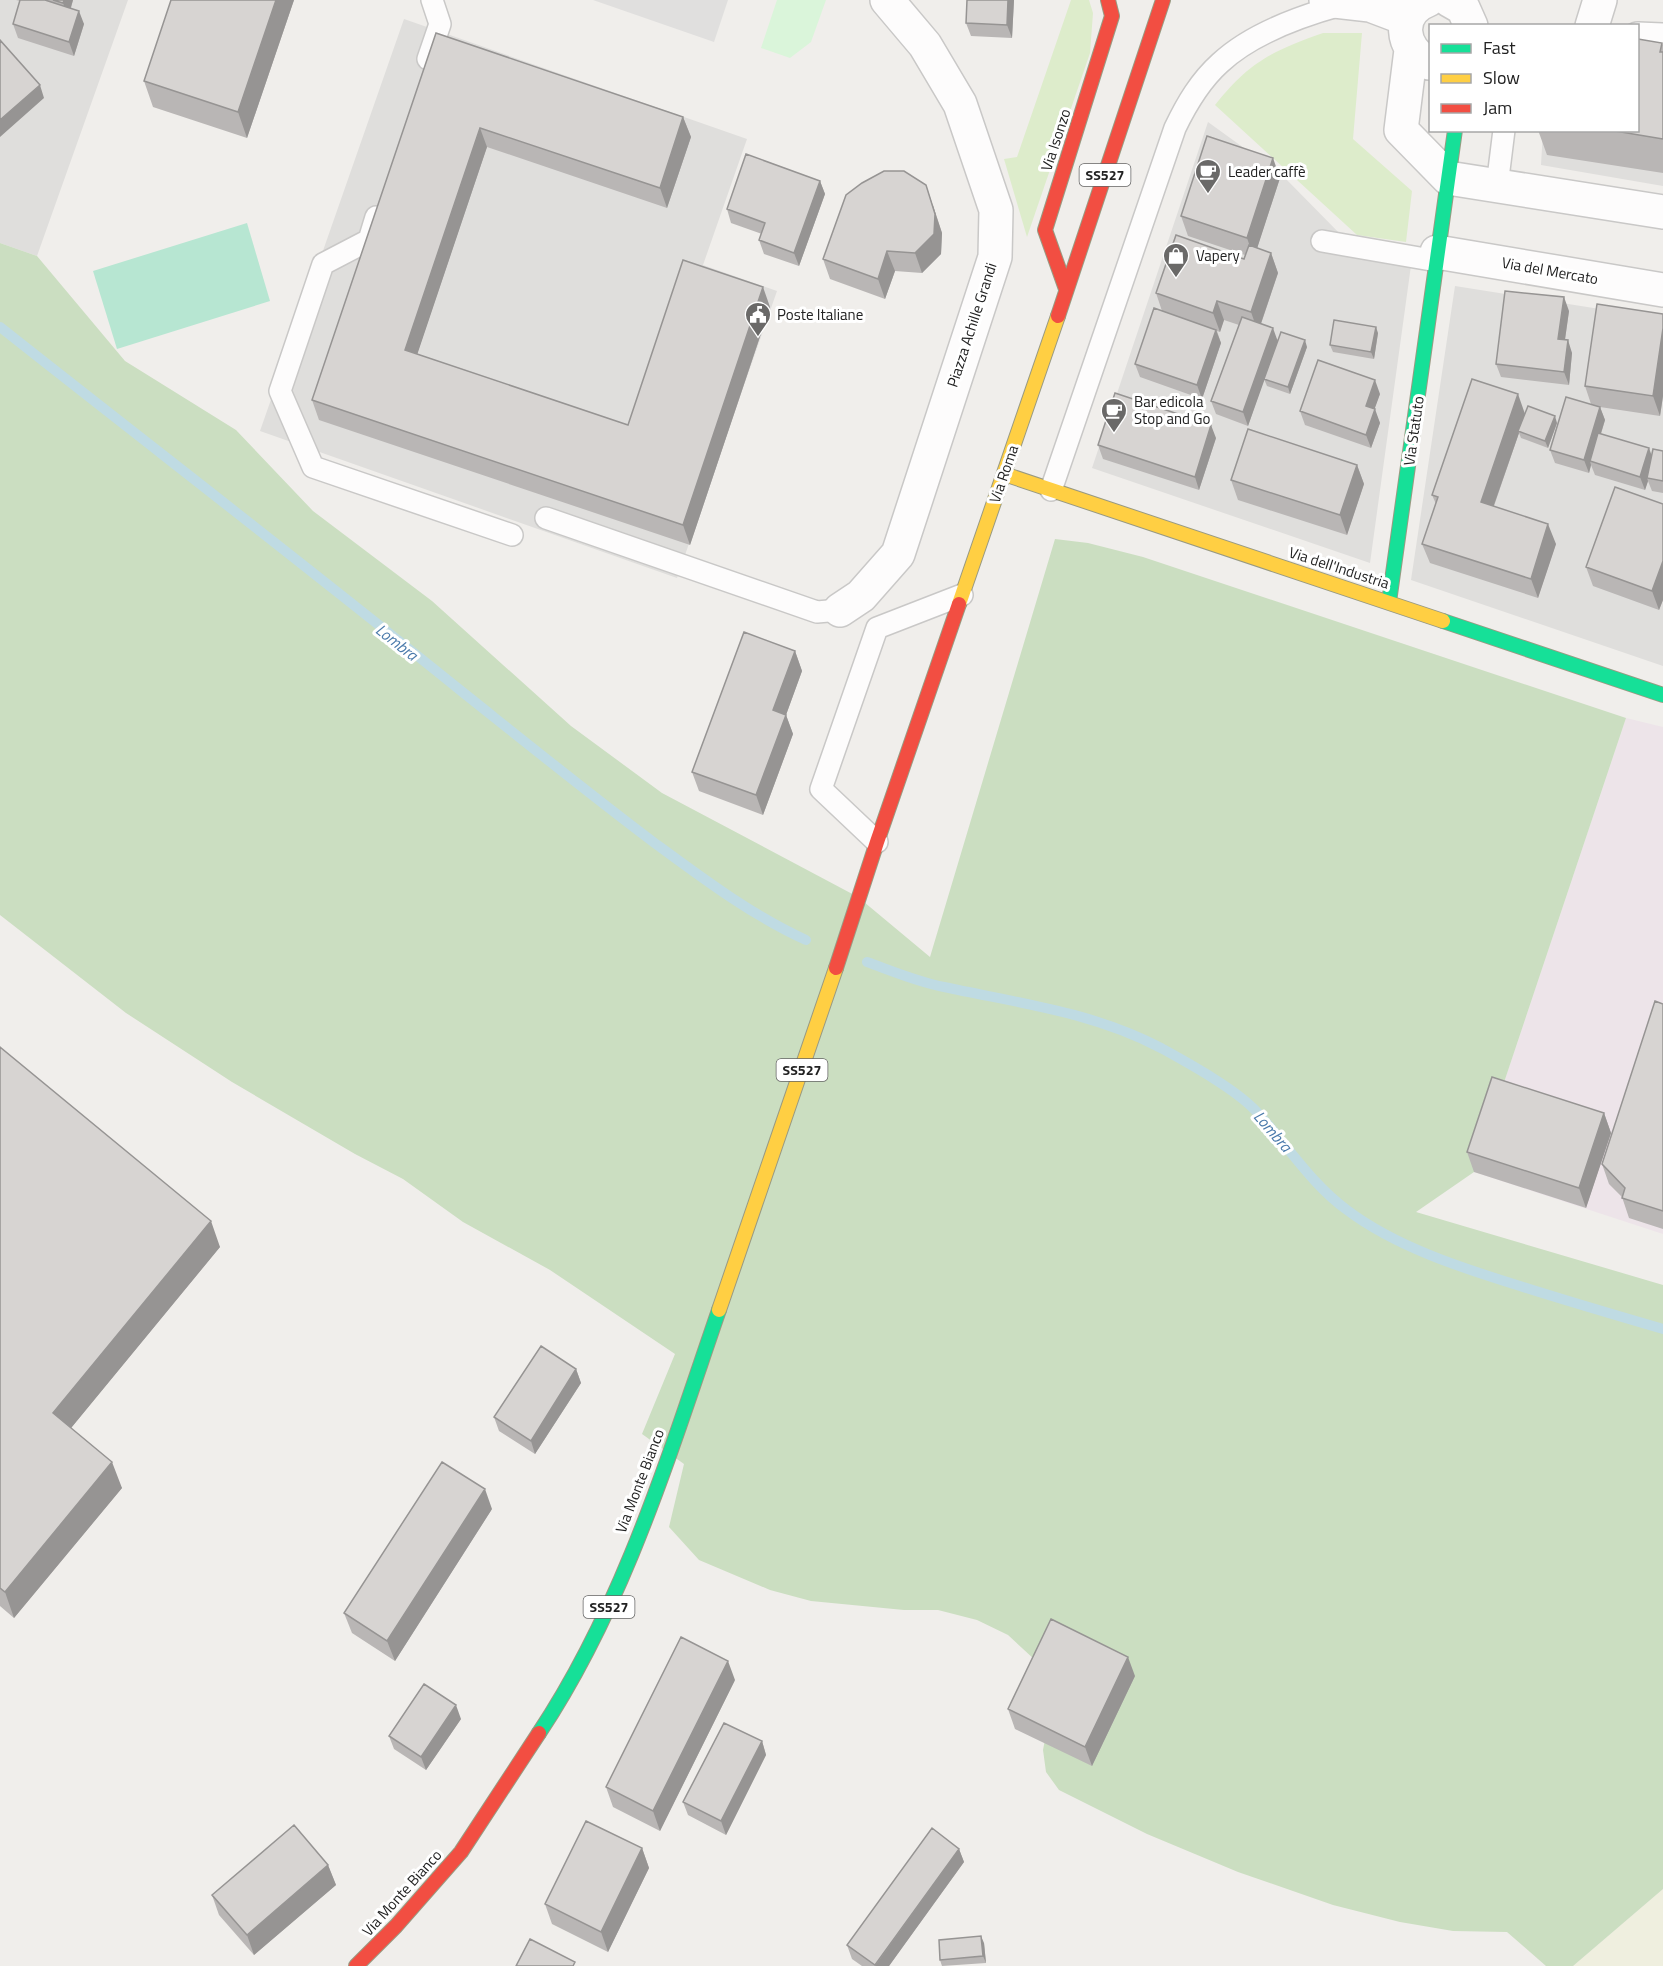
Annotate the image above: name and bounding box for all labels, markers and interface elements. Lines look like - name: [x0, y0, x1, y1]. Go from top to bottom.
- legend: [1429, 24, 1639, 132]
- text: Fast: [1483, 34, 1516, 61]
- text: Slow: [1483, 64, 1520, 91]
- text: Jam: [1483, 94, 1512, 121]
- street label: Via Isonzo: [1035, 106, 1076, 174]
- cafe icon: Leader caffè: [1193, 157, 1223, 195]
- place label: Leader caffè: [1228, 160, 1306, 183]
- road number: SS527: [1080, 164, 1130, 186]
- shop icon: Vapery: [1161, 241, 1191, 279]
- place label: Vapery: [1196, 244, 1240, 267]
- street label: Via del Mercato: [1500, 251, 1600, 290]
- street label: Piazza Achille Grandi: [941, 260, 1003, 390]
- public building icon: Poste Italiane: [743, 300, 773, 338]
- place label: Poste Italiane: [777, 303, 863, 326]
- place label: Bar edicola Stop and Go: [1134, 390, 1210, 430]
- street label: Via Statuto: [1397, 395, 1430, 467]
- cafe icon: Bar edicola Stop and Go: [1099, 396, 1129, 434]
- street label: Via Roma: [983, 441, 1024, 506]
- street label: Via dell'Industria: [1286, 540, 1393, 595]
- water label: Lombra: [371, 618, 424, 667]
- road number: SS527: [776, 1059, 828, 1081]
- water label: Lombra: [1248, 1105, 1298, 1158]
- street label: Via Monte Bianco: [609, 1425, 670, 1536]
- road number: SS527: [584, 1596, 634, 1618]
- street label: Via Monte Bianco: [356, 1844, 447, 1941]

